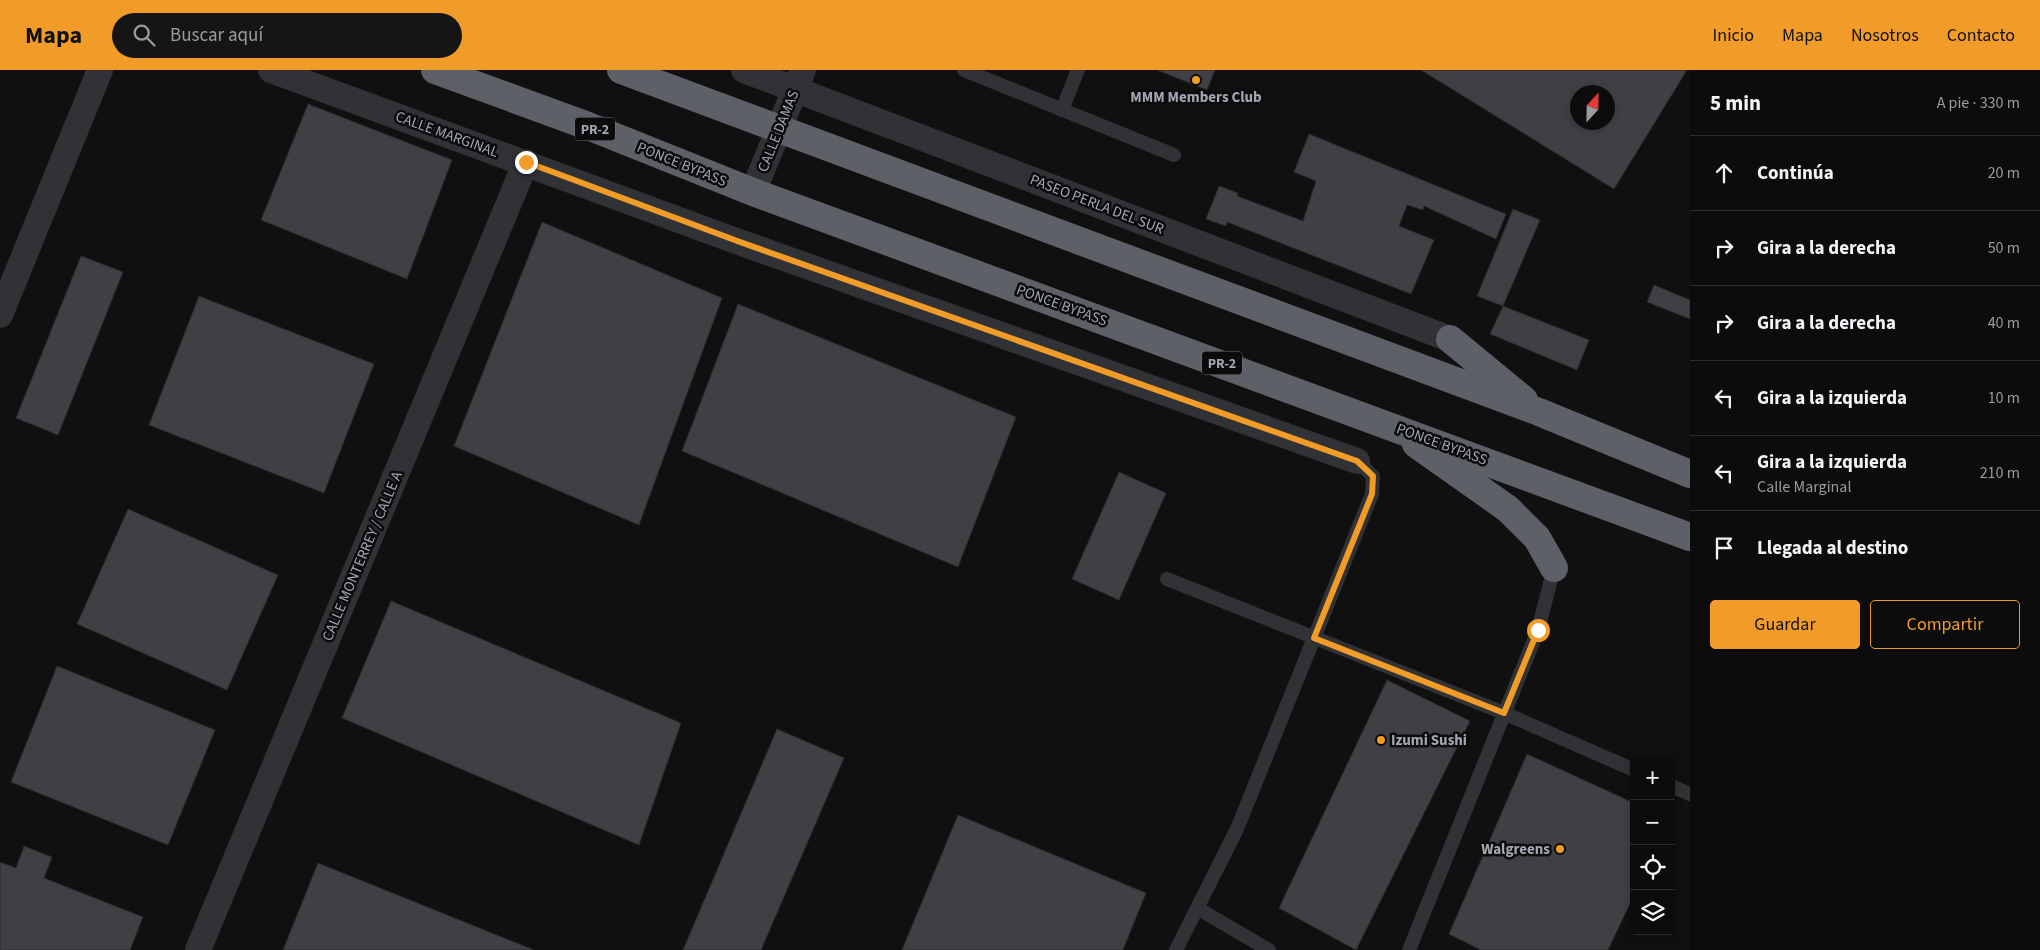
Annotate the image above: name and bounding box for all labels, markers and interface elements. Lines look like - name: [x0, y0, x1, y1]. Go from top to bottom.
- search box: [112, 13, 462, 58]
- text: Mapa: [25, 18, 82, 53]
- icon: search: [130, 21, 158, 49]
- text: Buscar aquí: [170, 22, 263, 49]
- text: Inicio: [1713, 23, 1754, 48]
- text: Mapa: [1782, 23, 1823, 48]
- text: Nosotros: [1851, 23, 1919, 48]
- text: Contacto: [1947, 23, 2015, 48]
- marker: MMM Members Club: [1190, 74, 1202, 86]
- north arrow: [1570, 85, 1615, 130]
- street label: CALLE DAMAS: [753, 87, 804, 175]
- place label: MMM Members Club: [1130, 87, 1262, 108]
- text: 5 min: [1710, 88, 1761, 118]
- text: A pie · 330 m: [1937, 92, 2020, 114]
- street label: CALLE MARGINAL: [392, 106, 501, 163]
- road number: PR-2: [575, 118, 615, 140]
- street label: PONCE BYPASS: [634, 137, 730, 192]
- route end: [515, 151, 538, 174]
- icon: ahead: [1710, 159, 1738, 187]
- text: Continúa: [1757, 160, 1834, 187]
- text: 20 m: [1988, 162, 2020, 184]
- street label: PASEO PERLA DEL SUR: [1027, 169, 1167, 240]
- icon: right: [1710, 234, 1738, 262]
- text: Gira a la derecha: [1757, 235, 1896, 262]
- text: 50 m: [1988, 237, 2020, 259]
- street label: PONCE BYPASS: [1014, 279, 1110, 332]
- icon: right: [1710, 309, 1738, 337]
- text: Gira a la derecha: [1757, 310, 1896, 337]
- text: 40 m: [1988, 312, 2020, 334]
- road number: PR-2: [1202, 352, 1242, 374]
- icon: left: [1710, 384, 1738, 412]
- text: Gira a la izquierda: [1757, 385, 1907, 412]
- text: 10 m: [1988, 387, 2020, 409]
- street label: PONCE BYPASS: [1394, 418, 1490, 471]
- text: Gira a la izquierda: [1757, 449, 1907, 476]
- icon: left: [1710, 459, 1738, 487]
- text: 210 m: [1980, 462, 2020, 484]
- street label: CALLE MONTERREY / CALLE A: [317, 467, 408, 644]
- text: Calle Marginal: [1757, 476, 1851, 498]
- icon: arrive: [1710, 534, 1738, 562]
- text: Llegada al destino: [1757, 535, 1908, 562]
- button: Guardar: [1710, 600, 1860, 649]
- button: Compartir: [1870, 600, 2020, 649]
- route start: [1527, 619, 1550, 642]
- place label: Izumi Sushi: [1391, 730, 1467, 751]
- marker: Izumi Sushi: [1375, 734, 1387, 746]
- map controls: [1630, 755, 1675, 935]
- button: +: [1630, 755, 1675, 800]
- button: −: [1630, 800, 1675, 845]
- place label: Walgreens: [1481, 839, 1550, 860]
- marker: Walgreens: [1554, 843, 1566, 855]
- button: locate: [1630, 845, 1675, 890]
- button: layers: [1630, 890, 1675, 935]

